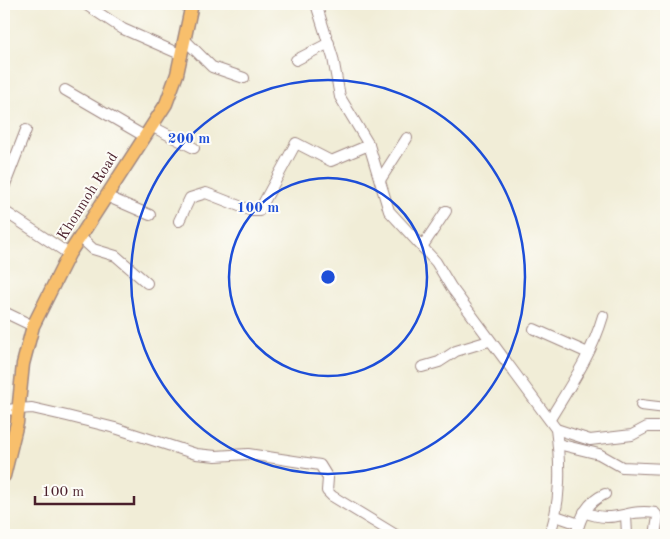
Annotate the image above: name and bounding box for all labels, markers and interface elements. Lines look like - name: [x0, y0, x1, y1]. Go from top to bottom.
- text: 200 m: [168, 132, 210, 147]
- street label: Khonmoh Road: [55, 150, 121, 243]
- text: 100 m: [237, 201, 279, 216]
- centre of rings: [319, 268, 337, 286]
- scale bar: [35, 474, 134, 506]
- text: 100 m: [42, 485, 84, 500]

